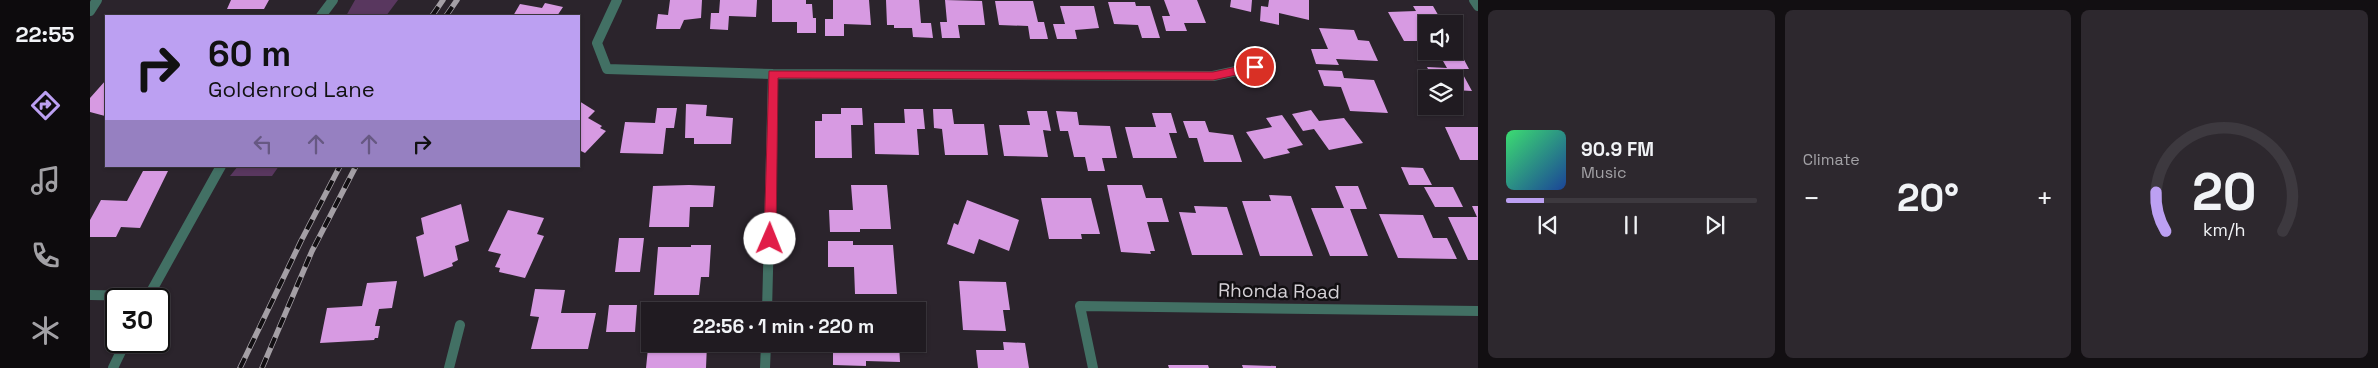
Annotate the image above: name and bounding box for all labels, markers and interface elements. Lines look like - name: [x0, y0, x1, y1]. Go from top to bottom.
- map controls: [1418, 15, 1463, 115]
- button: sound: [1418, 15, 1463, 60]
- text: 22:55: [15, 20, 75, 48]
- text: 60 m: [208, 32, 291, 76]
- icon: right: [125, 35, 190, 100]
- pin: [1234, 46, 1276, 88]
- icon: arrive: [1241, 53, 1269, 81]
- button: layers: [1418, 70, 1463, 115]
- text: Goldenrod Lane: [208, 75, 375, 103]
- icon: directions: [28, 88, 63, 123]
- icon: left: [249, 130, 277, 158]
- icon: ahead: [302, 130, 330, 158]
- icon: ahead: [355, 130, 383, 158]
- icon: right: [408, 130, 436, 158]
- text: 90.9 FM: [1581, 137, 1654, 162]
- text: Climate: [1803, 149, 1860, 170]
- text: 20: [2192, 159, 2257, 225]
- text: Music: [1581, 162, 1627, 183]
- icon: music: [28, 163, 63, 198]
- text: 20°: [1897, 174, 1959, 222]
- text: −: [1803, 180, 1820, 216]
- text: +: [2036, 180, 2053, 216]
- icon: previous: [1534, 211, 1562, 239]
- icon: pause: [1617, 211, 1645, 239]
- icon: next: [1701, 211, 1729, 239]
- position arrow: [743, 212, 795, 264]
- text: km/h: [2203, 218, 2246, 241]
- icon: phone: [28, 238, 63, 273]
- street label: Rhonda Road: [1218, 277, 1340, 305]
- speed limit sign: 30: [105, 288, 170, 353]
- icon: climate: [28, 313, 63, 348]
- text: 22:56 · 1 min · 220 m: [693, 314, 874, 339]

